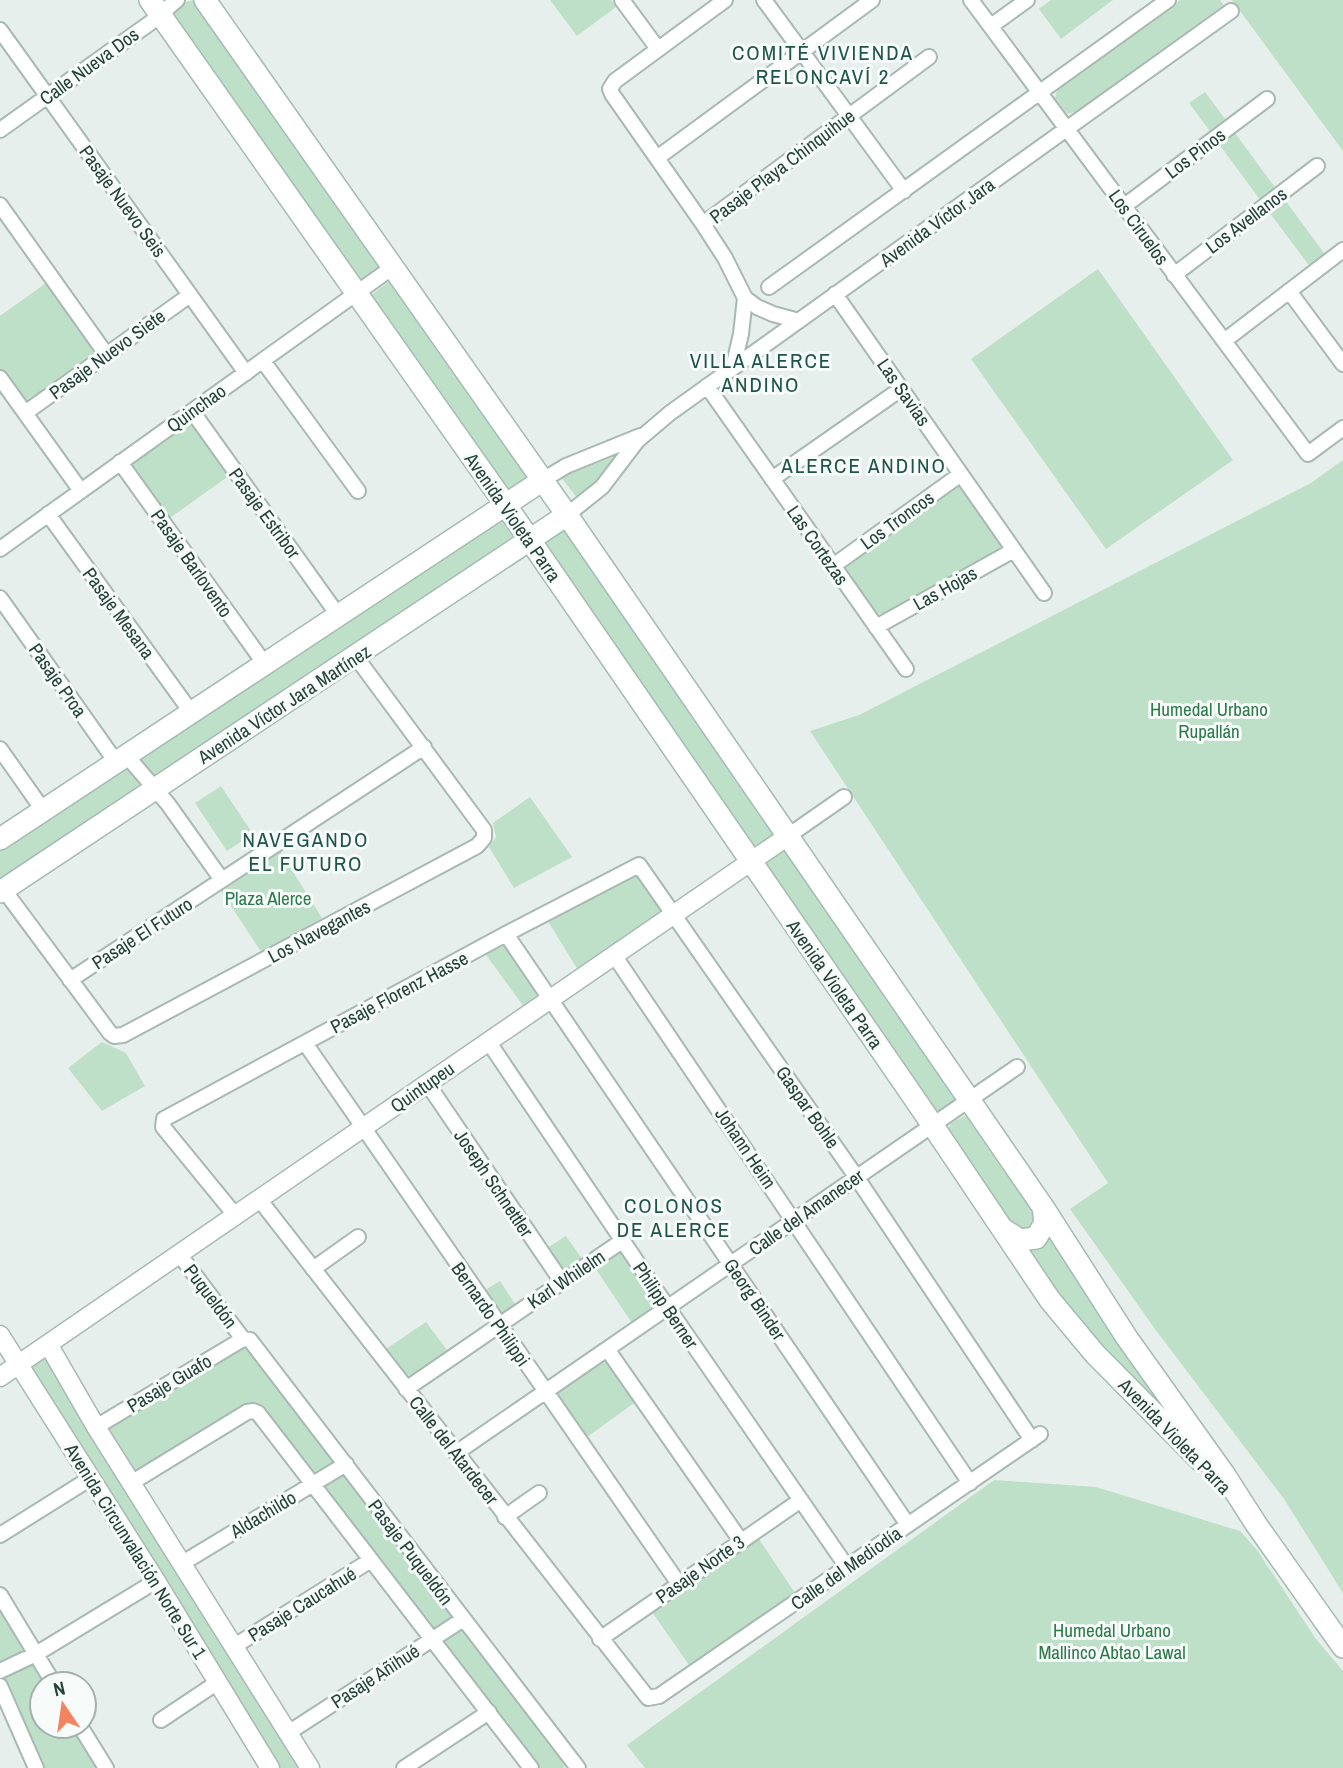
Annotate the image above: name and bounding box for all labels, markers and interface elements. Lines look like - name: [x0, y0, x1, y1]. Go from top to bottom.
- street label: Calle Nueva Dos: [34, 21, 144, 111]
- district label: COMITÉ VIVIENDA RELONCAVÍ 2: [732, 38, 914, 91]
- street label: Pasaje Playa Chinquihue: [704, 103, 860, 229]
- street label: Los Pinos: [1160, 122, 1231, 184]
- street label: Pasaje Nuevo Seis: [74, 140, 173, 262]
- street label: Avenida Víctor Jara: [873, 171, 1000, 273]
- street label: Los Avellanos: [1200, 181, 1292, 259]
- street label: Los Ciruelos: [1103, 184, 1175, 270]
- street label: Pasaje Nuevo Siete: [44, 303, 170, 405]
- district label: VILLA ALERCE ANDINO: [690, 346, 832, 399]
- street label: Las Savias: [871, 353, 937, 431]
- street label: Quinchao: [161, 378, 231, 438]
- street label: Avenida Violeta Parra: [458, 447, 567, 587]
- district label: ALERCE ANDINO: [780, 451, 947, 480]
- street label: Pasaje Estribor: [223, 462, 307, 564]
- street label: Los Troncos: [855, 484, 939, 555]
- street label: Las Cortezas: [781, 500, 855, 590]
- street label: Pasaje Barlovento: [145, 504, 239, 622]
- street label: Las Hojas: [908, 560, 982, 616]
- street label: Pasaje Mesana: [77, 562, 161, 664]
- street label: Pasaje Proa: [23, 638, 93, 722]
- street label: Avenida Víctor Jara Martínez: [192, 638, 376, 770]
- park label: Humedal Urbano Rupallán: [1150, 696, 1268, 744]
- district label: NAVEGANDO EL FUTURO: [243, 825, 369, 878]
- park label: Plaza Alerce: [225, 885, 311, 911]
- street label: Pasaje El Futuro: [87, 891, 197, 975]
- street label: Los Navegantes: [263, 893, 375, 969]
- street label: Avenida Violeta Parra: [780, 914, 889, 1054]
- street label: Pasaje Florenz Hasse: [326, 945, 472, 1039]
- street label: Quintupeu: [385, 1055, 459, 1119]
- street label: Gaspar Bohle: [770, 1061, 846, 1153]
- street label: Johann Heim: [709, 1102, 783, 1194]
- street label: Joseph Schnettler: [448, 1124, 540, 1243]
- street label: Calle del Amanecer: [743, 1162, 869, 1261]
- district label: COLONOS DE ALERCE: [617, 1191, 731, 1244]
- street label: Karl Whilelm: [522, 1244, 610, 1314]
- street label: Georg Binder: [718, 1253, 792, 1346]
- street label: Philipp Berner: [627, 1256, 705, 1354]
- street label: Bernardo Philippi: [446, 1257, 536, 1371]
- street label: Puqueldón: [178, 1258, 244, 1334]
- street label: Pasaje Guafo: [122, 1348, 216, 1418]
- street label: Avenida Violeta Parra: [1112, 1372, 1237, 1500]
- street label: Calle del Atardecer: [403, 1390, 505, 1511]
- street label: Avenida Circunvalación Norte Sur 1: [58, 1438, 213, 1664]
- street label: Aldachildo: [224, 1484, 301, 1544]
- street label: Pasaje Puqueldón: [363, 1494, 459, 1610]
- street label: Calle del Mediodía: [785, 1520, 907, 1616]
- street label: Pasaje Norte 3: [650, 1529, 750, 1609]
- street label: Pasaje Caucahué: [243, 1560, 361, 1648]
- park label: Humedal Urbano Mallinco Abtao Lawal: [1038, 1617, 1186, 1665]
- street label: Pasaje Añihué: [326, 1638, 424, 1714]
- north arrow: [28, 1670, 98, 1740]
- text: N: [51, 1675, 68, 1702]

